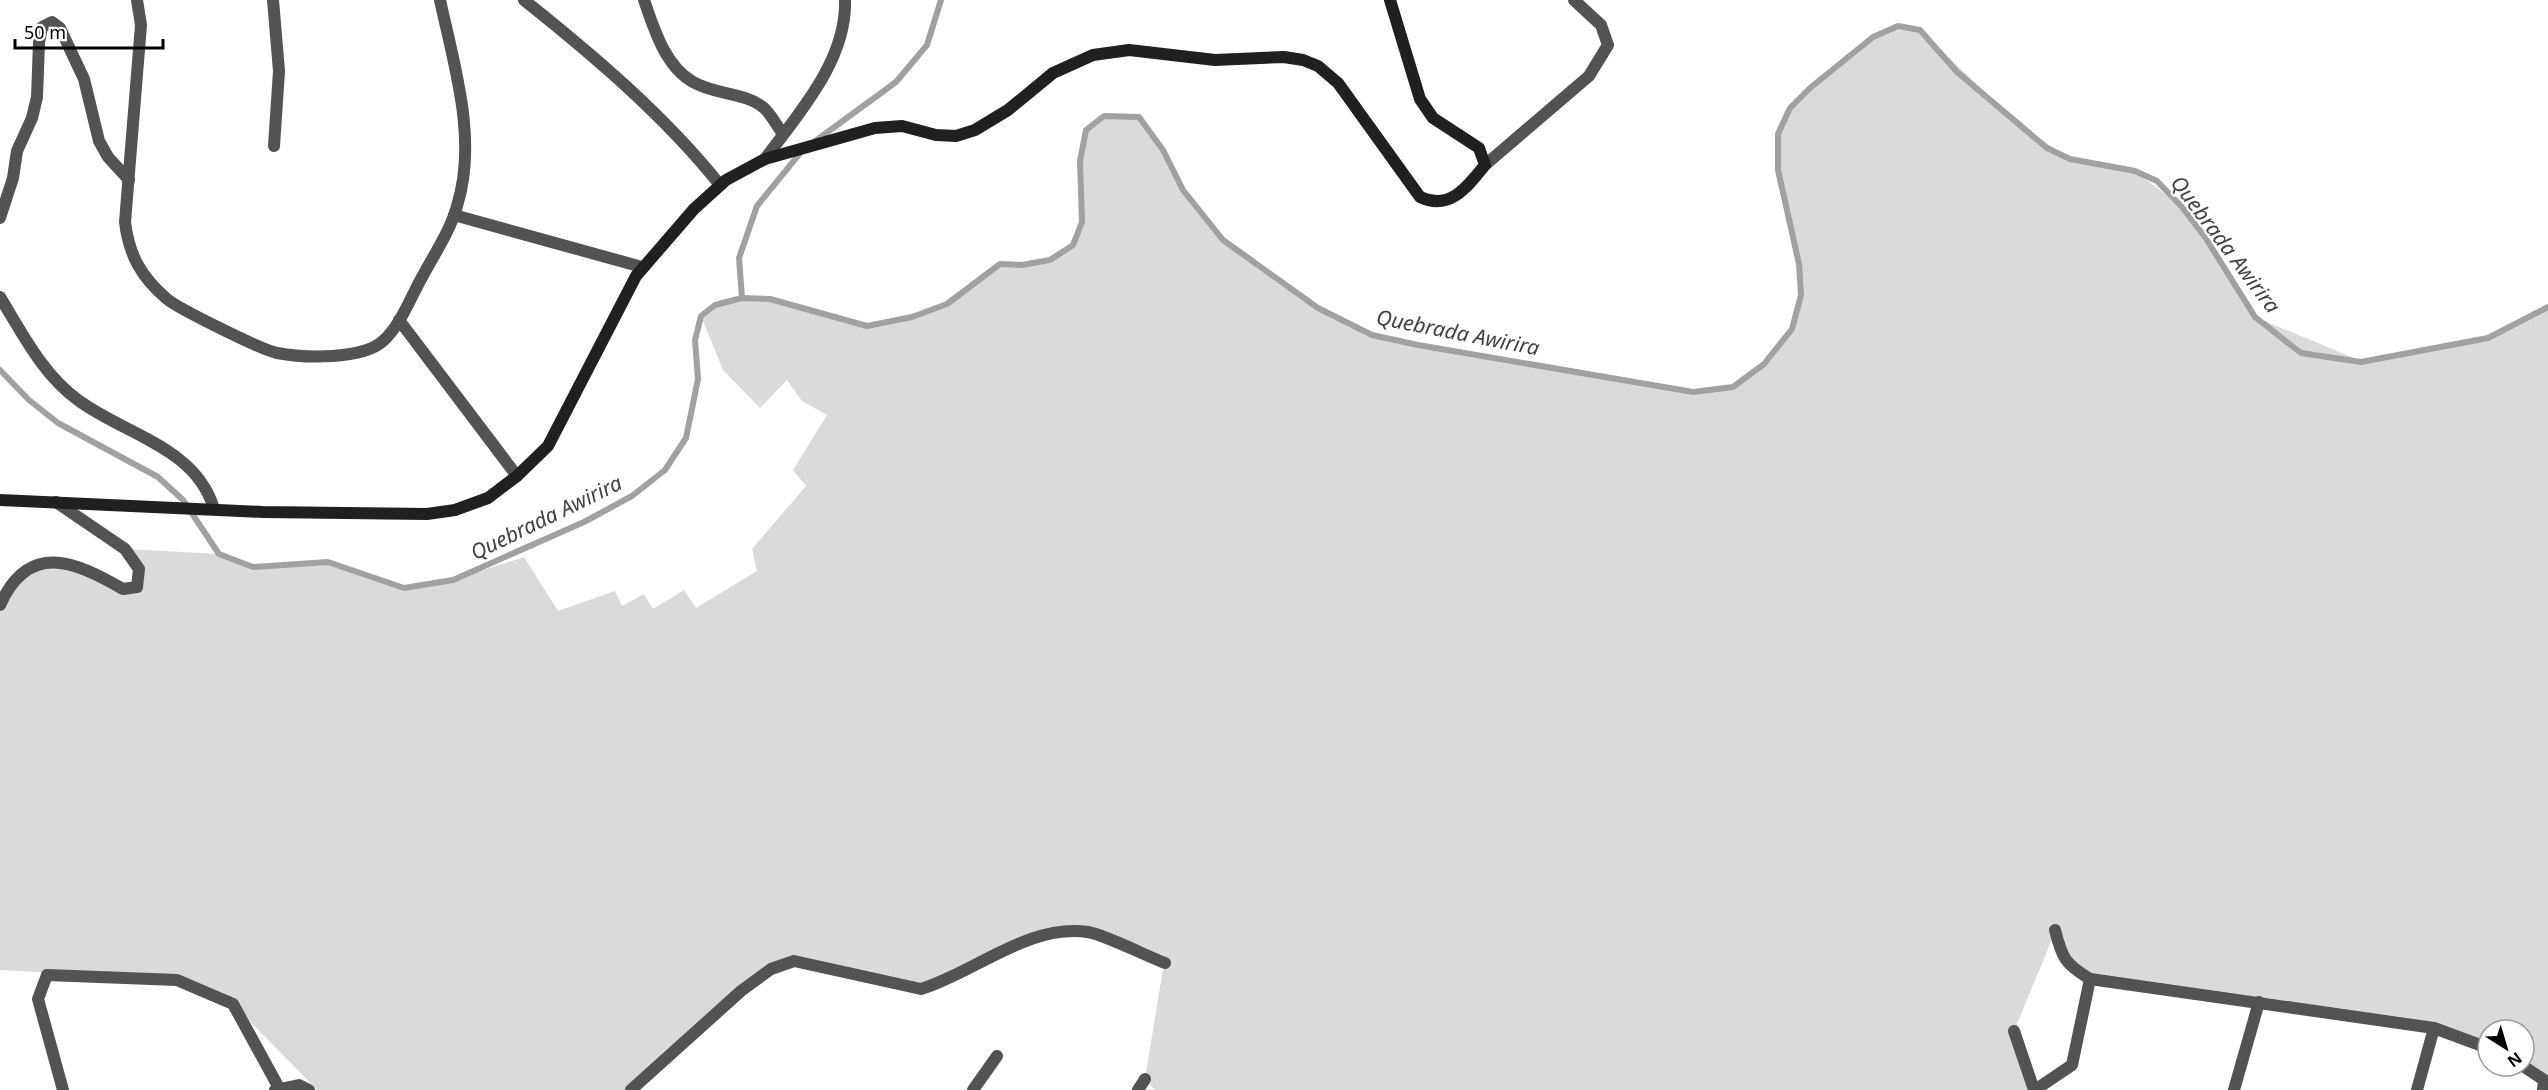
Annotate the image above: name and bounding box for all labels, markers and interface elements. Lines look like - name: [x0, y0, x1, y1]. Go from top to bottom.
- scale bar: [15, 12, 164, 50]
- text: 50 m: [24, 20, 66, 44]
- water label: Quebrada Awirira: [2165, 170, 2287, 319]
- water label: Quebrada Awirira: [1374, 302, 1542, 362]
- water label: Quebrada Awirira: [466, 468, 627, 566]
- north arrow: [2476, 1018, 2536, 1078]
- text: N: [2503, 1047, 2527, 1073]

